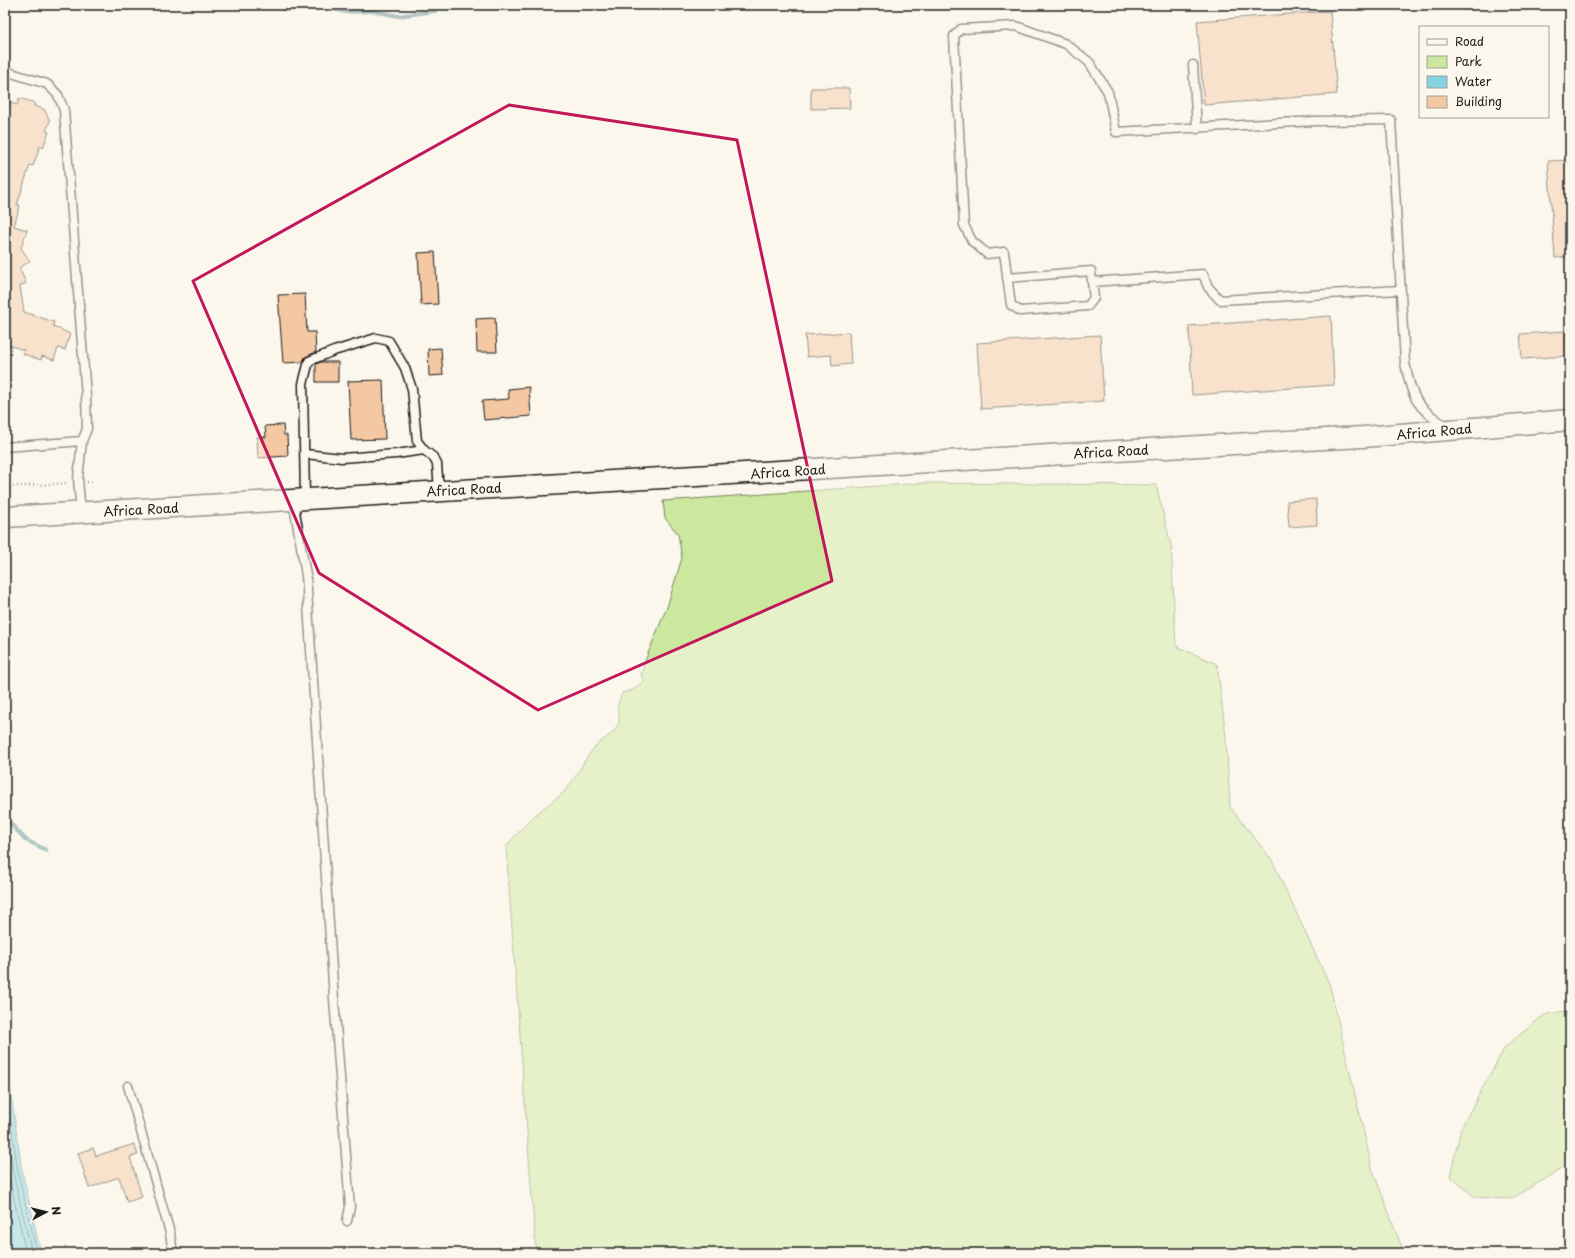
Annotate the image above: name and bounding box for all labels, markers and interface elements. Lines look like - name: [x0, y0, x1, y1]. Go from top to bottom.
- legend: [1419, 26, 1549, 118]
- text: Road: [1455, 32, 1484, 50]
- text: Park: [1455, 52, 1482, 70]
- text: Water: [1455, 72, 1492, 90]
- text: Building: [1455, 92, 1502, 110]
- street label: Africa Road: [1396, 418, 1473, 444]
- street label: Africa Road: [1073, 440, 1149, 462]
- street label: Africa Road: [750, 459, 827, 483]
- street label: Africa Road: [426, 478, 502, 500]
- street label: Africa Road: [103, 498, 179, 520]
- north arrow: [26, 1192, 66, 1232]
- text: N: [47, 1205, 65, 1216]

